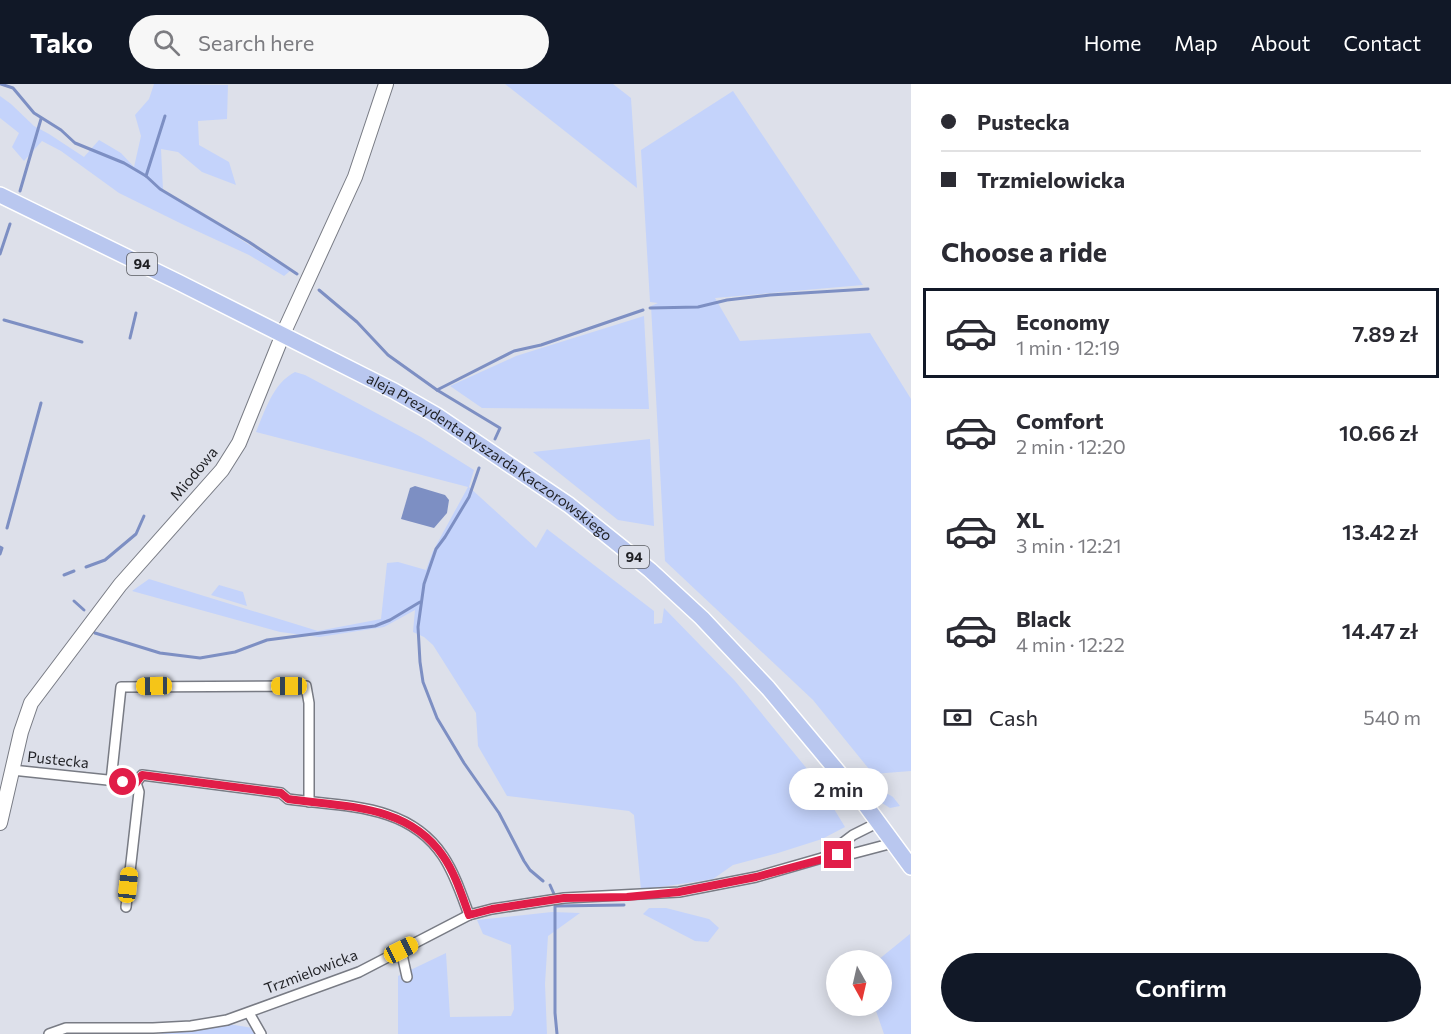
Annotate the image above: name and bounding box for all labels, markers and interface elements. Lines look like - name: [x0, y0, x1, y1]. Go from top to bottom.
- search box: [129, 15, 549, 69]
- text: Tako: [30, 25, 93, 59]
- icon: search: [150, 26, 183, 59]
- text: Search here: [198, 29, 314, 56]
- text: Home: [1084, 30, 1141, 55]
- text: Map: [1174, 30, 1218, 55]
- text: About: [1251, 30, 1310, 55]
- text: Contact: [1343, 30, 1421, 55]
- text: Pustecka: [977, 108, 1070, 135]
- text: Trzmielowicka: [977, 166, 1125, 193]
- text: Choose a ride: [941, 235, 1107, 268]
- road number: 94: [127, 253, 157, 275]
- icon: car: [944, 306, 998, 360]
- text: Economy: [1016, 308, 1110, 335]
- text: 7.89 zł: [1353, 320, 1418, 347]
- text: 1 min · 12:19: [1016, 335, 1120, 359]
- street label: aleja Prezydenta Ryszarda Kaczorowskiego: [364, 369, 616, 544]
- icon: car: [944, 405, 998, 459]
- text: Comfort: [1016, 407, 1104, 434]
- text: 10.66 zł: [1339, 419, 1418, 446]
- text: 2 min · 12:20: [1016, 434, 1126, 458]
- street label: Miodowa: [166, 443, 221, 504]
- icon: car: [944, 504, 998, 558]
- text: XL: [1016, 506, 1044, 533]
- text: 13.42 zł: [1342, 518, 1418, 545]
- text: 3 min · 12:21: [1016, 533, 1122, 557]
- road number: 94: [619, 546, 649, 568]
- icon: car: [944, 603, 998, 657]
- text: Black: [1016, 605, 1071, 632]
- text: 14.47 zł: [1342, 617, 1418, 644]
- text: 4 min · 12:22: [1016, 632, 1125, 656]
- car: [136, 677, 172, 695]
- car: [271, 677, 307, 695]
- icon: cash: [941, 701, 974, 734]
- text: Cash: [989, 704, 1038, 731]
- text: 540 m: [1363, 705, 1421, 729]
- street label: Pustecka: [26, 747, 90, 771]
- route start: [109, 768, 136, 795]
- callout: 2 min: [788, 768, 888, 810]
- text: 2 min: [814, 777, 863, 801]
- route end: [824, 841, 851, 868]
- car: [117, 866, 139, 904]
- car: [381, 934, 421, 966]
- street label: Trzmielowicka: [261, 945, 360, 997]
- north arrow: [826, 950, 892, 1016]
- map controls: [826, 950, 892, 1016]
- button: Confirm: [941, 953, 1421, 1022]

